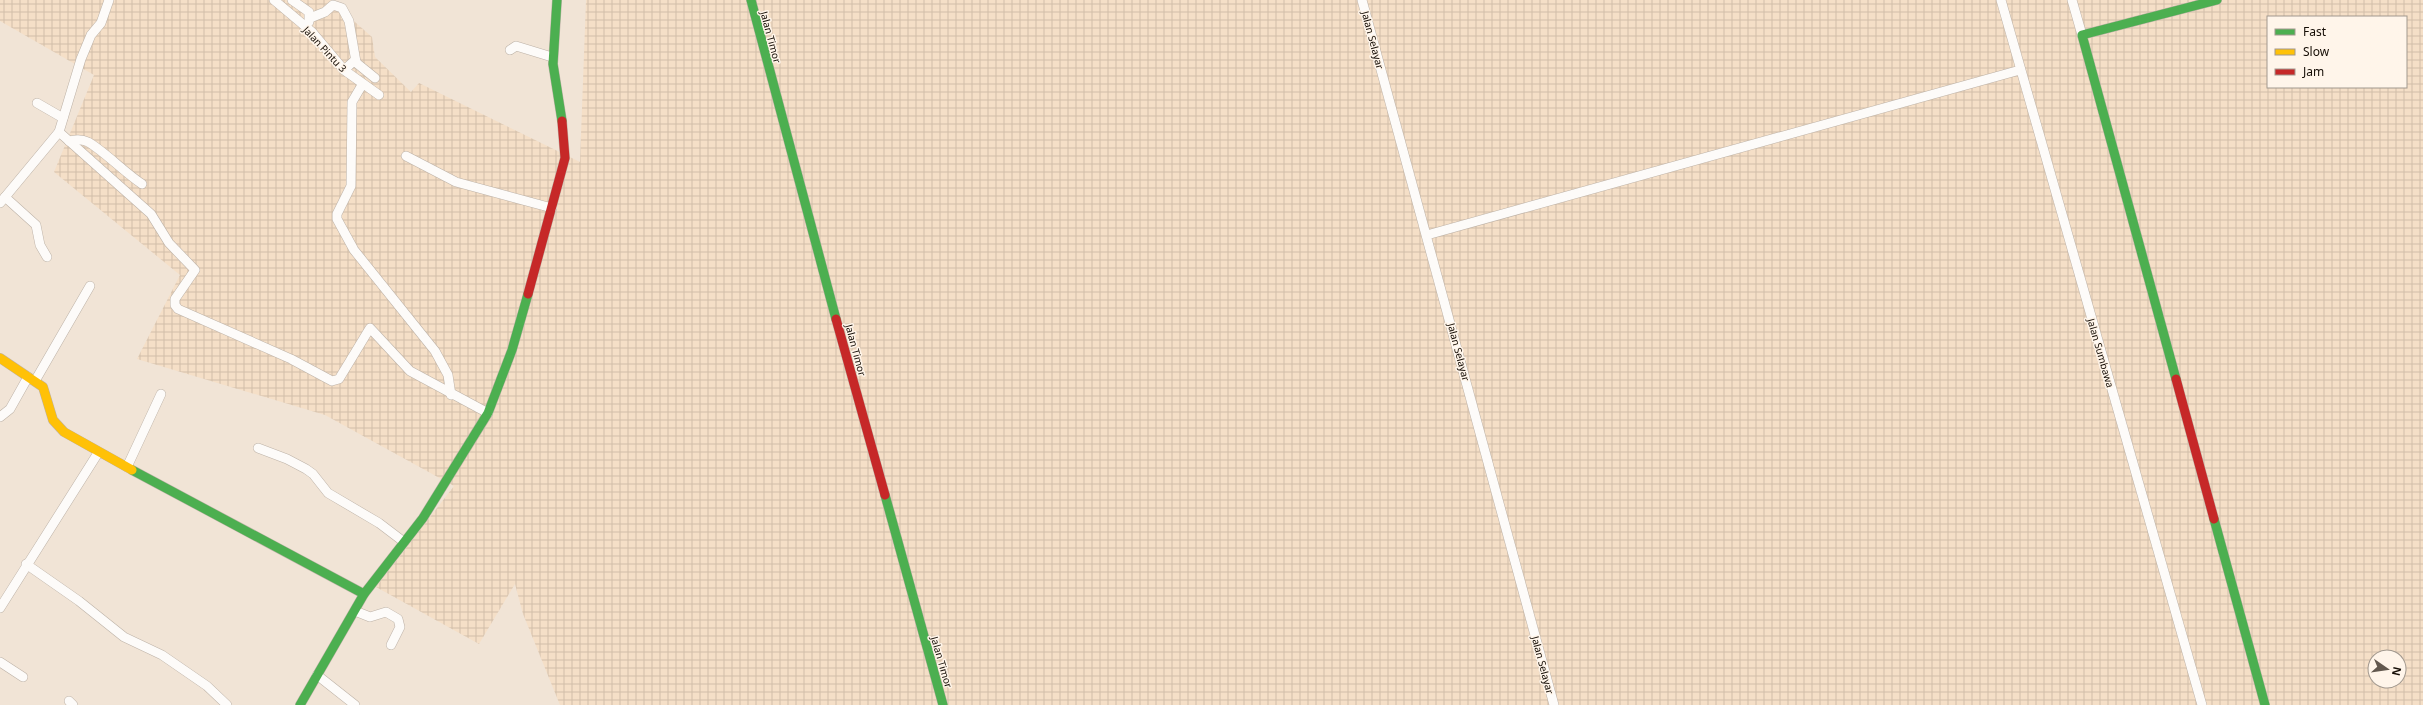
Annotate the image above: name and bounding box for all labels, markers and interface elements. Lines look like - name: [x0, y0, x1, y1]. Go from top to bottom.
- street label: Jalan Selayar: [1358, 8, 1387, 71]
- street label: Jalan Timor: [757, 9, 785, 64]
- legend: [2267, 16, 2407, 88]
- street label: Jalan Pintu 3: [299, 22, 350, 75]
- text: Fast: [2303, 23, 2327, 40]
- text: Slow: [2303, 43, 2330, 60]
- text: Jam: [2302, 63, 2324, 80]
- street label: Jalan Sumbawa: [2084, 316, 2118, 389]
- street label: Jalan Selayar: [1444, 320, 1473, 383]
- street label: Jalan Timor: [842, 322, 870, 377]
- street label: Jalan Selayar: [1528, 633, 1557, 696]
- street label: Jalan Timor: [928, 634, 956, 689]
- north arrow: [2367, 649, 2407, 689]
- text: N: [2389, 665, 2406, 677]

